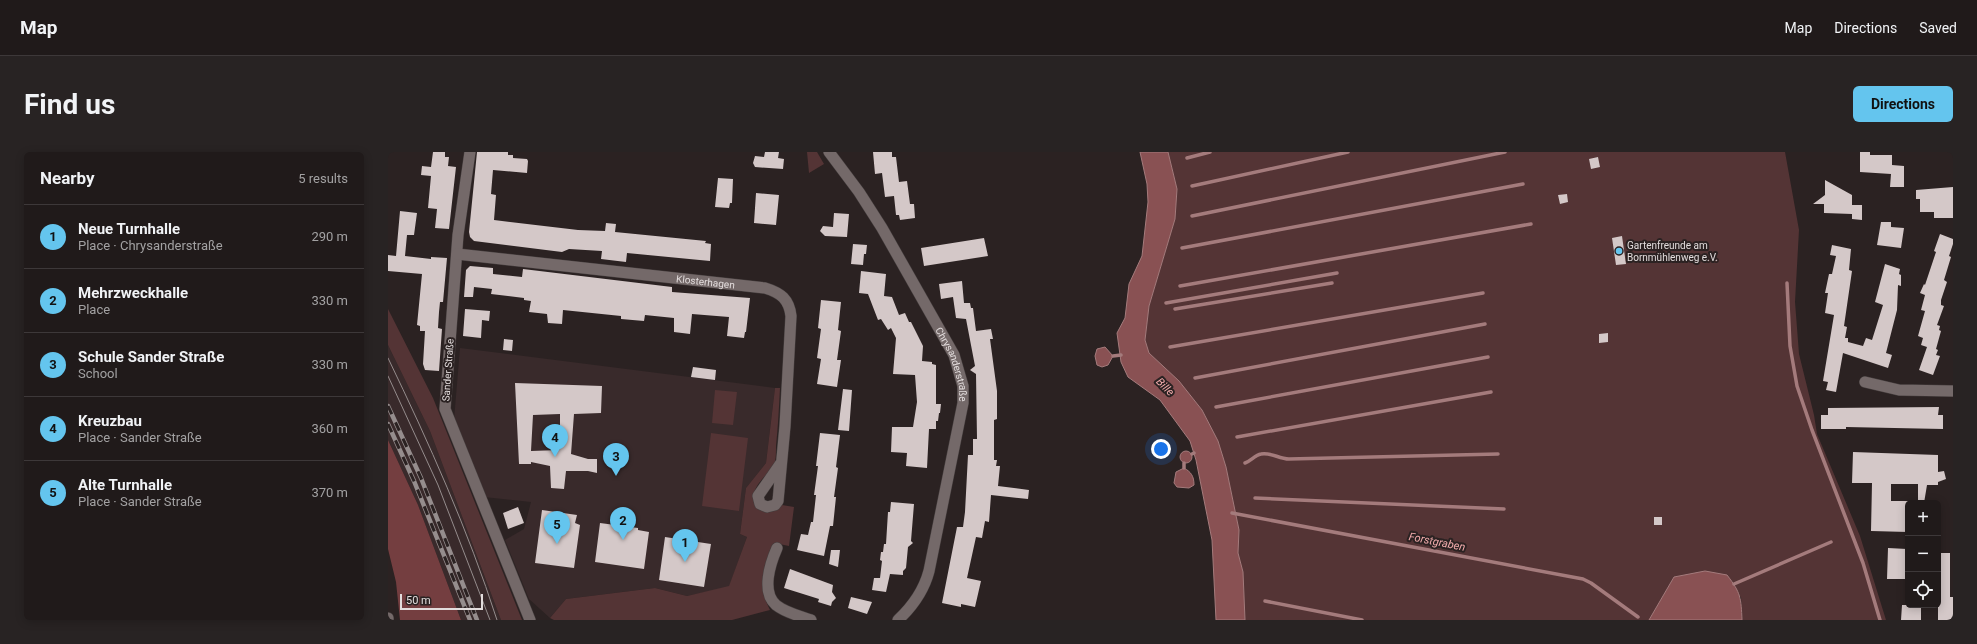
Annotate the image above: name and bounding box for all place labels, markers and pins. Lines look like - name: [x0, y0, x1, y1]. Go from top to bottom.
- place label: Gartenfreunde am Bornmühlenweg e.V.: [1627, 240, 1718, 263]
- marker: Gartenfreunde am Bornmühlenweg e.V.: [1614, 246, 1624, 256]
- pin: 4: [542, 424, 568, 457]
- pin: 3: [603, 443, 629, 476]
- pin: 2: [610, 507, 636, 540]
- pin: 5: [544, 511, 570, 544]
- pin: 1: [672, 529, 698, 562]

